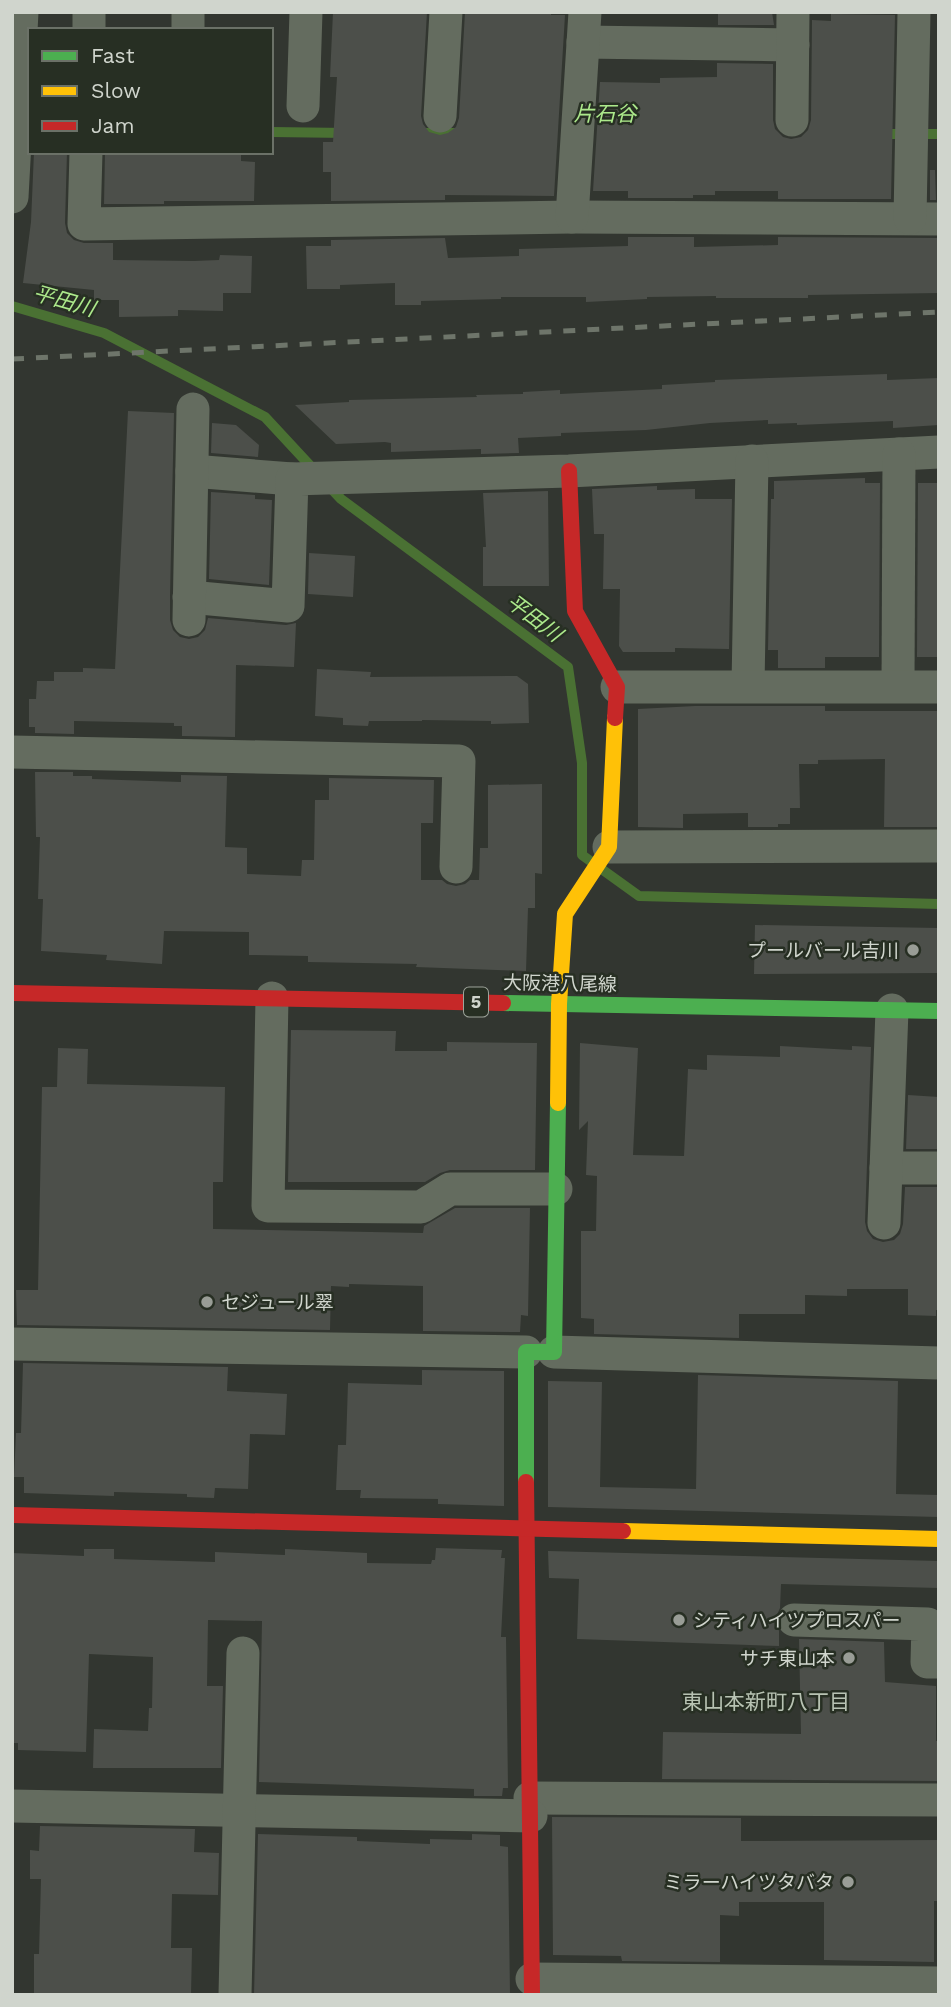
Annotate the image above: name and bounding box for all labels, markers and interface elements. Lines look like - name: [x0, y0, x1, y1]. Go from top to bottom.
- legend: [28, 28, 273, 154]
- text: Fast: [91, 43, 135, 68]
- text: Slow: [91, 78, 141, 103]
- water label: 片石谷: [574, 101, 638, 126]
- text: Jam: [91, 113, 134, 138]
- water label: 平田川: [30, 280, 100, 322]
- water label: 平田川: [502, 589, 569, 648]
- place label: プールバール吉川: [747, 939, 899, 962]
- marker: プールバール吉川: [905, 942, 921, 958]
- street label: 大阪港八尾線: [503, 971, 617, 996]
- road number: 5: [464, 987, 488, 1016]
- place label: セジュール翠: [221, 1291, 334, 1314]
- marker: セジュール翠: [199, 1294, 215, 1310]
- place label: シティハイツプロスパー: [693, 1609, 900, 1632]
- marker: シティハイツプロスパー: [671, 1612, 687, 1628]
- place label: サチ東山本: [740, 1647, 835, 1670]
- marker: サチ東山本: [841, 1650, 857, 1666]
- district label: 東山本新町八丁目: [682, 1689, 850, 1714]
- place label: ミラーハイツタバタ: [664, 1871, 834, 1894]
- marker: ミラーハイツタバタ: [840, 1874, 856, 1890]

